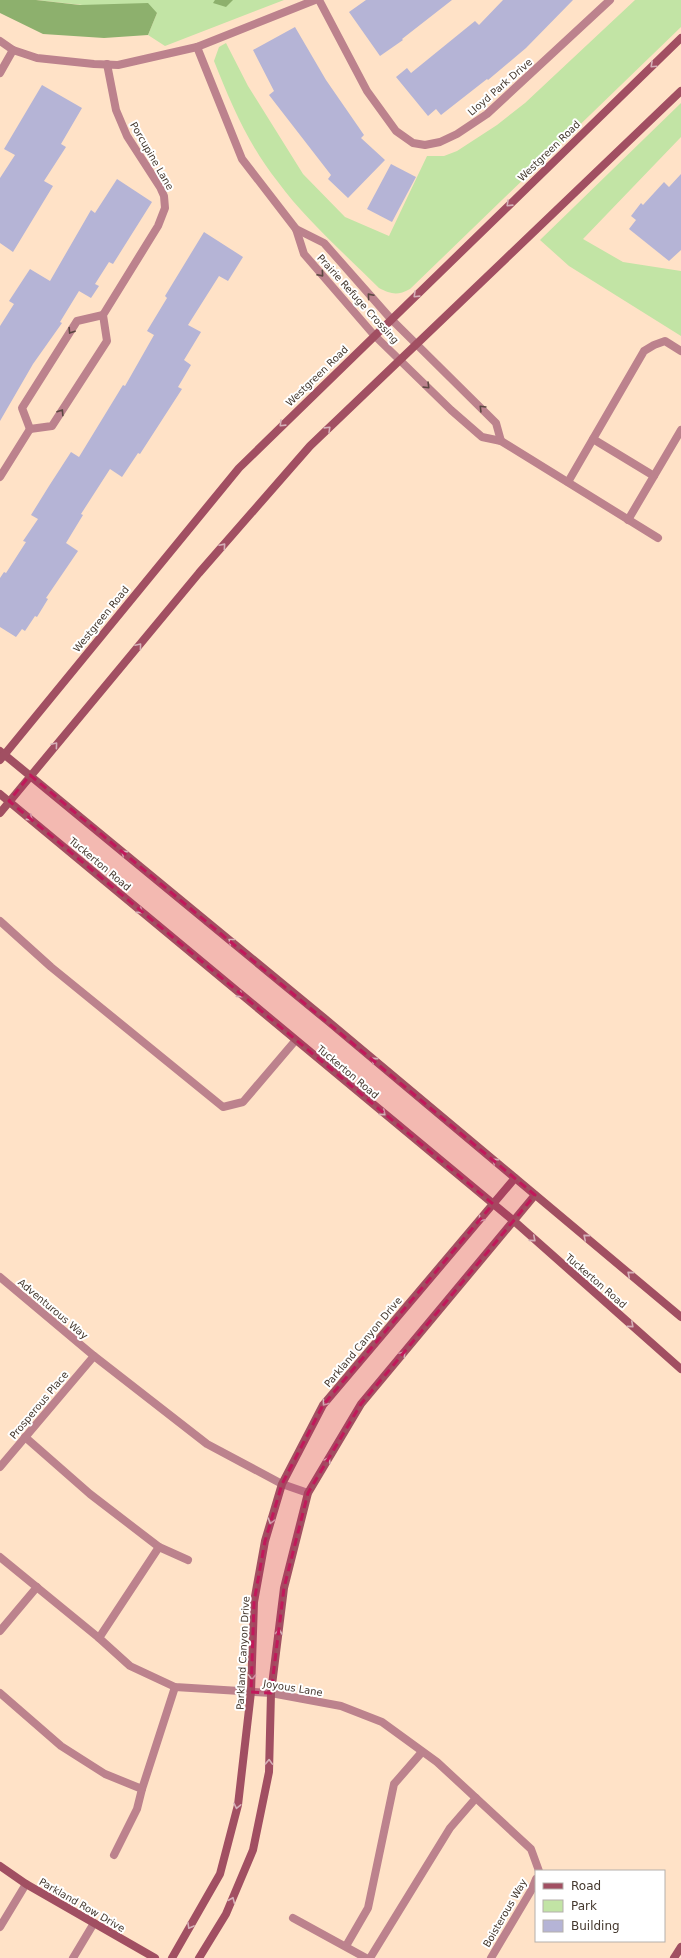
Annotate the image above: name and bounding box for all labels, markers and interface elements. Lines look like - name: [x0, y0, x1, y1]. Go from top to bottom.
- street label: Lloyd Park Drive: [466, 56, 534, 118]
- one-way arrow: [650, 60, 658, 68]
- street label: Westgreen Road: [516, 119, 582, 183]
- street label: Porcupine Lane: [128, 120, 176, 192]
- one-way arrow: [506, 199, 514, 207]
- street label: Prairie Refuge Crossing: [315, 252, 401, 346]
- one-way arrow: [316, 269, 323, 277]
- one-way arrow: [413, 290, 421, 298]
- one-way arrow: [368, 293, 375, 301]
- one-way arrow: [68, 327, 75, 334]
- street label: Westgreen Road: [284, 344, 350, 408]
- one-way arrow: [422, 381, 430, 389]
- one-way arrow: [479, 405, 487, 413]
- one-way arrow: [56, 409, 64, 416]
- one-way arrow: [279, 419, 287, 427]
- one-way arrow: [323, 426, 331, 433]
- one-way arrow: [218, 544, 225, 551]
- street label: Westgreen Road: [71, 584, 131, 654]
- one-way arrow: [134, 643, 141, 650]
- one-way arrow: [51, 743, 58, 750]
- one-way arrow: [25, 814, 33, 821]
- street label: Tuckerton Road: [66, 834, 133, 893]
- one-way arrow: [122, 851, 129, 858]
- one-way arrow: [136, 906, 143, 913]
- one-way arrow: [228, 939, 235, 946]
- one-way arrow: [235, 990, 243, 997]
- street label: Tuckerton Road: [314, 1042, 381, 1101]
- one-way arrow: [371, 1057, 378, 1064]
- one-way arrow: [378, 1109, 386, 1116]
- one-way arrow: [492, 1159, 500, 1166]
- one-way arrow: [479, 1214, 486, 1221]
- one-way arrow: [529, 1234, 536, 1241]
- one-way arrow: [583, 1235, 590, 1242]
- street label: Tuckerton Road: [563, 1251, 629, 1310]
- one-way arrow: [627, 1272, 634, 1279]
- street label: Adventurous Way: [16, 1277, 90, 1341]
- street label: Parkland Canyon Drive: [322, 1295, 404, 1389]
- one-way arrow: [626, 1320, 634, 1327]
- one-way arrow: [398, 1351, 405, 1359]
- street label: Prosperous Place: [7, 1369, 71, 1441]
- one-way arrow: [323, 1399, 330, 1406]
- one-way arrow: [323, 1457, 330, 1464]
- one-way arrow: [267, 1517, 276, 1524]
- street label: Parkland Canyon Drive: [235, 1596, 251, 1710]
- one-way arrow: [274, 1629, 283, 1635]
- one-way arrow: [248, 1674, 256, 1680]
- street label: Joyous Lane: [262, 1678, 324, 1698]
- one-way arrow: [265, 1759, 274, 1765]
- one-way arrow: [234, 1803, 242, 1809]
- legend: [535, 1870, 665, 1942]
- street label: Parkland Row Drive: [37, 1876, 127, 1934]
- street label: Boisterous Way: [481, 1877, 529, 1949]
- text: Road: [571, 1879, 601, 1893]
- one-way arrow: [227, 1896, 235, 1904]
- text: Park: [571, 1899, 597, 1913]
- text: Building: [571, 1919, 620, 1933]
- one-way arrow: [187, 1922, 195, 1929]

